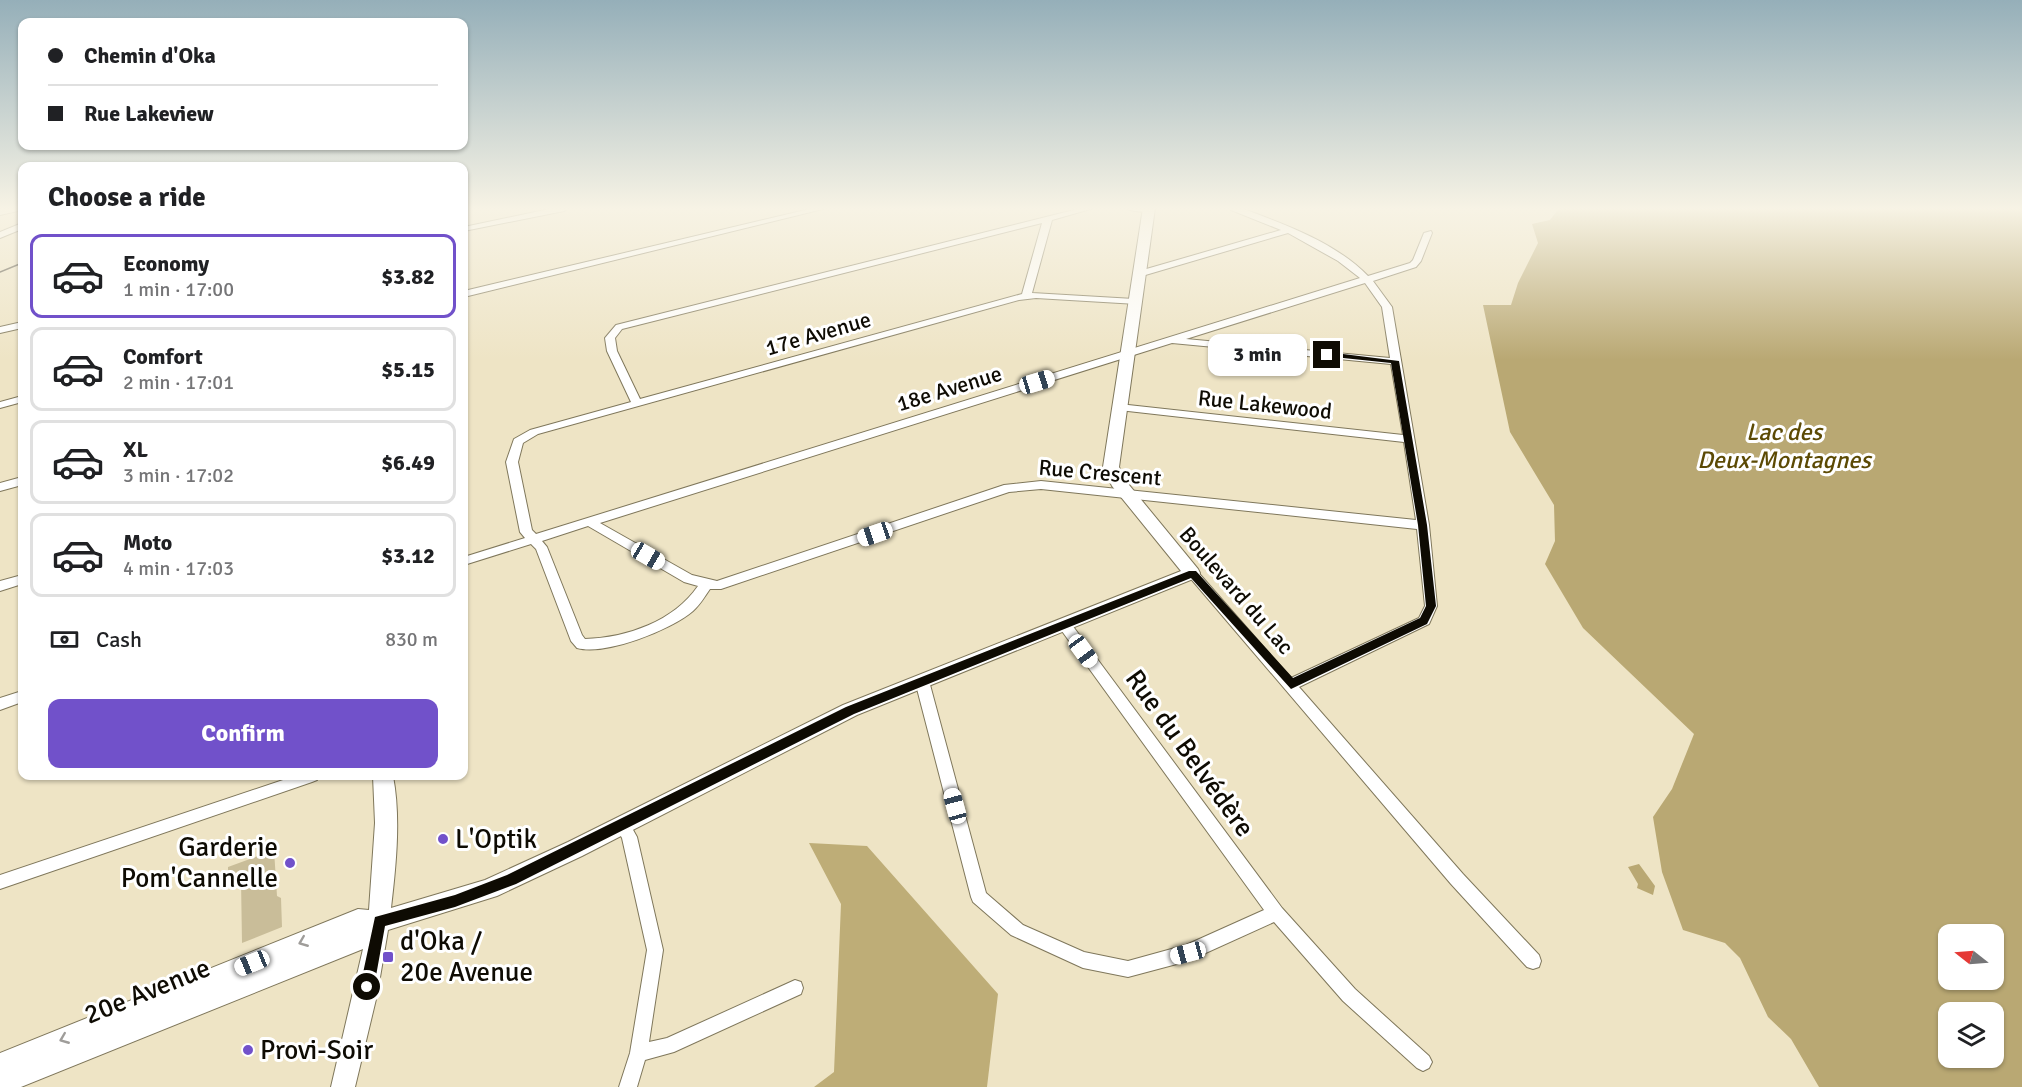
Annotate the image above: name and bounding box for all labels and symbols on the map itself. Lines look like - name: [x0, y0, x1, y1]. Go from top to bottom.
- street label: 17e Avenue: [762, 306, 874, 361]
- callout: 3 min: [1207, 334, 1306, 376]
- route end: [1313, 341, 1340, 368]
- street label: 18e Avenue: [893, 360, 1005, 417]
- car: [1017, 368, 1057, 396]
- street label: Rue Lakewood: [1197, 384, 1333, 425]
- water label: Lac des Deux-Montagnes: [1697, 417, 1873, 475]
- street label: Rue Crescent: [1037, 454, 1163, 491]
- car: [855, 520, 895, 548]
- street label: Boulevard du Lac: [1174, 521, 1299, 660]
- car: [628, 539, 668, 573]
- car: [1065, 631, 1101, 671]
- street label: Rue du Belvédère: [1118, 663, 1261, 843]
- car: [942, 786, 968, 826]
- place label: L'Optik: [455, 823, 537, 856]
- place label: Garderie Pom'Cannelle: [121, 831, 278, 895]
- marker: L'Optik: [436, 832, 450, 846]
- marker: Garderie Pom'Cannelle: [283, 856, 297, 870]
- north arrow: [1938, 924, 2004, 990]
- place label: d'Oka / 20e Avenue: [400, 925, 533, 989]
- one-way arrow: [299, 935, 310, 947]
- car: [1168, 940, 1208, 966]
- car: [232, 948, 272, 978]
- marker: d'Oka / 20e Avenue: [381, 950, 395, 964]
- street label: 20e Avenue: [79, 951, 215, 1032]
- route start: [353, 973, 380, 1000]
- one-way arrow: [59, 1032, 70, 1044]
- place label: Provi-Soir: [260, 1034, 373, 1067]
- marker: Provi-Soir: [241, 1043, 255, 1057]

